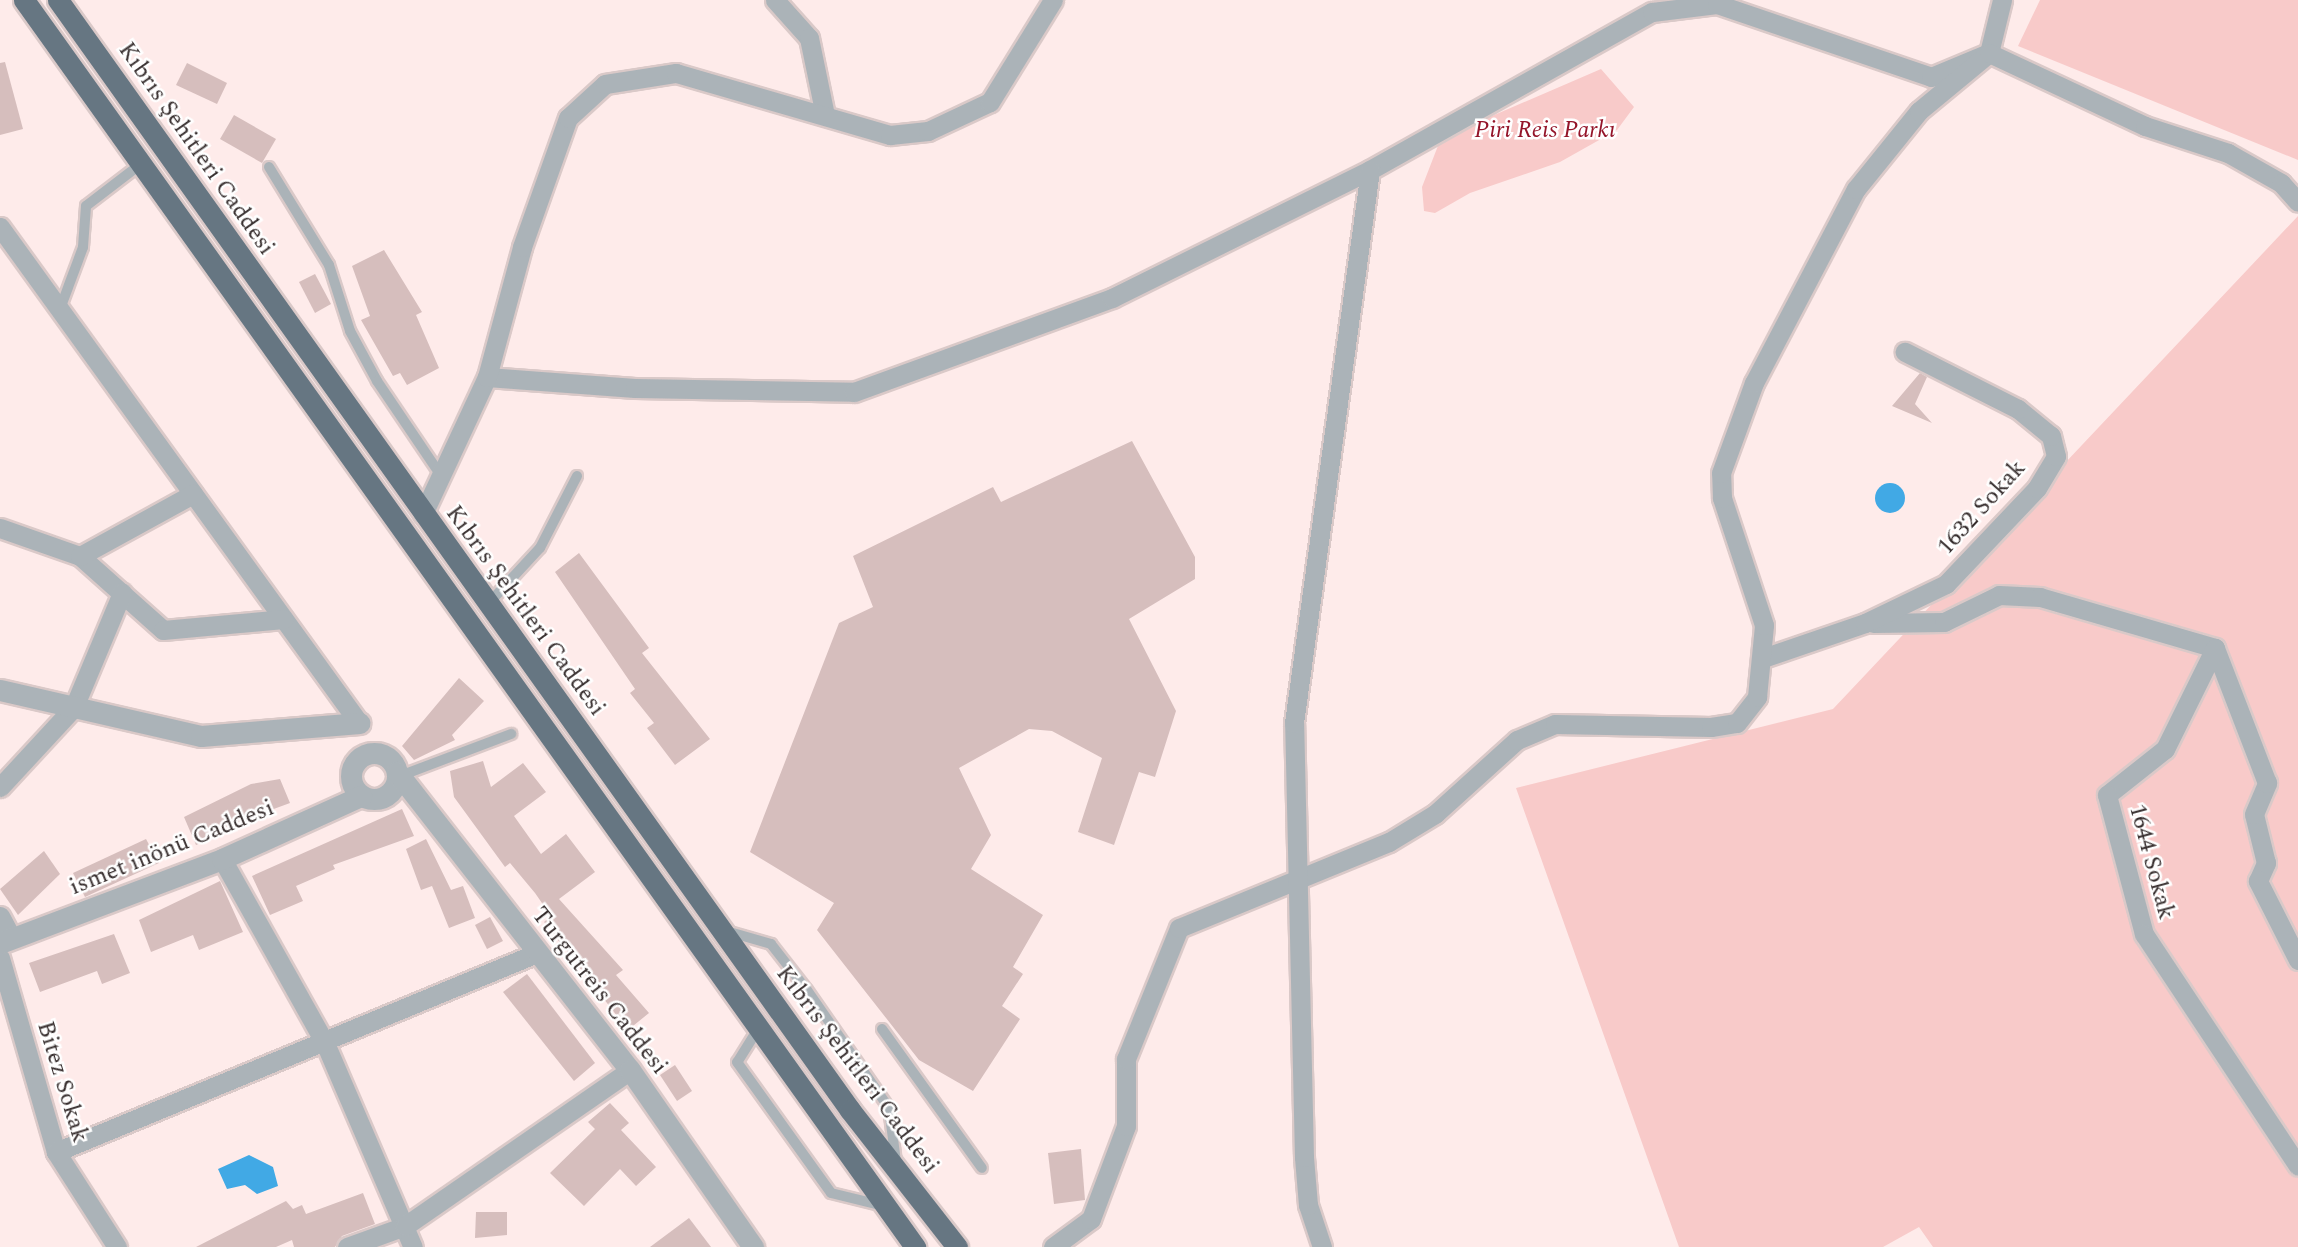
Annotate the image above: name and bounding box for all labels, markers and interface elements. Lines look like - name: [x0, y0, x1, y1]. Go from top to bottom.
- street label: Kıbrıs Şehitleri Caddesi: [112, 37, 280, 261]
- park label: Piri Reis Parkı: [1474, 117, 1616, 145]
- street label: 1632 Sokak: [1932, 454, 2032, 562]
- street label: Kıbrıs Şehitleri Caddesi: [439, 500, 611, 722]
- street label: ismet inönü Caddesi: [66, 794, 278, 902]
- street label: 1644 Sokak: [2122, 801, 2180, 923]
- street label: Turgutreis Caddesi: [525, 901, 673, 1081]
- street label: Kıbrıs Şehitleri Caddesi: [769, 960, 945, 1180]
- street label: Bitez Sokak: [30, 1018, 94, 1146]

